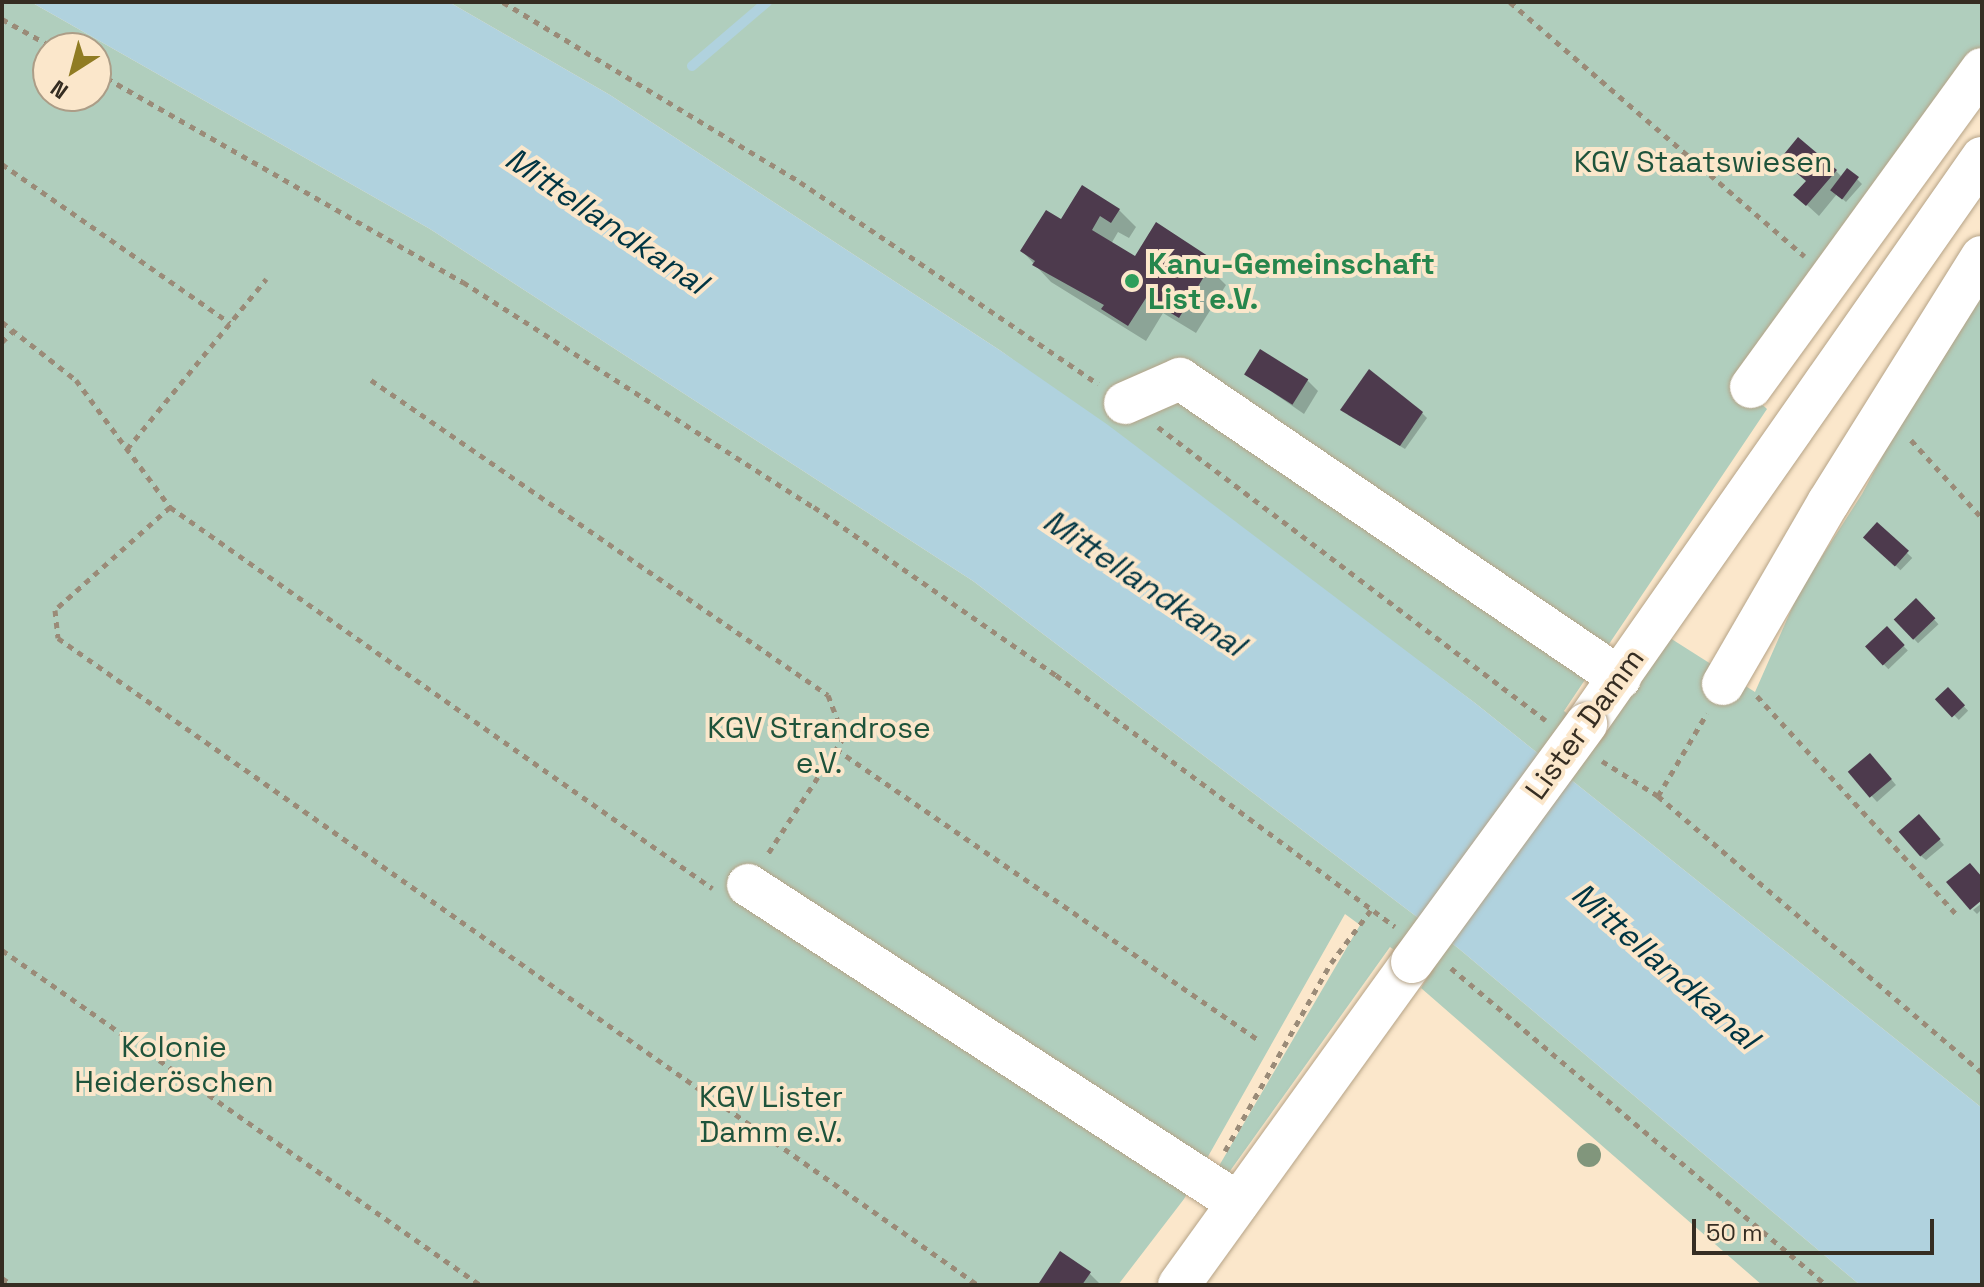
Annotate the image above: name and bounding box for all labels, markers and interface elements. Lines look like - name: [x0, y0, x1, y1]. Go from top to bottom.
- north arrow: [32, 32, 112, 112]
- text: N: [45, 74, 73, 105]
- water label: Mittellandkanal: [498, 139, 714, 303]
- park label: KGV Staatswiesen: [1573, 144, 1833, 180]
- place label: Kanu-Gemeinschaft List e.V.: [1148, 246, 1435, 316]
- marker: Kanu-Gemeinschaft List e.V.: [1123, 272, 1141, 290]
- water label: Mittellandkanal: [1036, 501, 1252, 665]
- street label: Lister Damm: [1518, 641, 1652, 807]
- park label: KGV Strandrose e.V.: [707, 710, 931, 780]
- water label: Mittellandkanal: [1564, 874, 1766, 1058]
- park label: Kolonie Heideröschen: [74, 1029, 274, 1100]
- park label: KGV Lister Damm e.V.: [699, 1079, 843, 1150]
- scale bar: [1696, 1203, 1938, 1253]
- text: 50 m: [1706, 1217, 1763, 1248]

